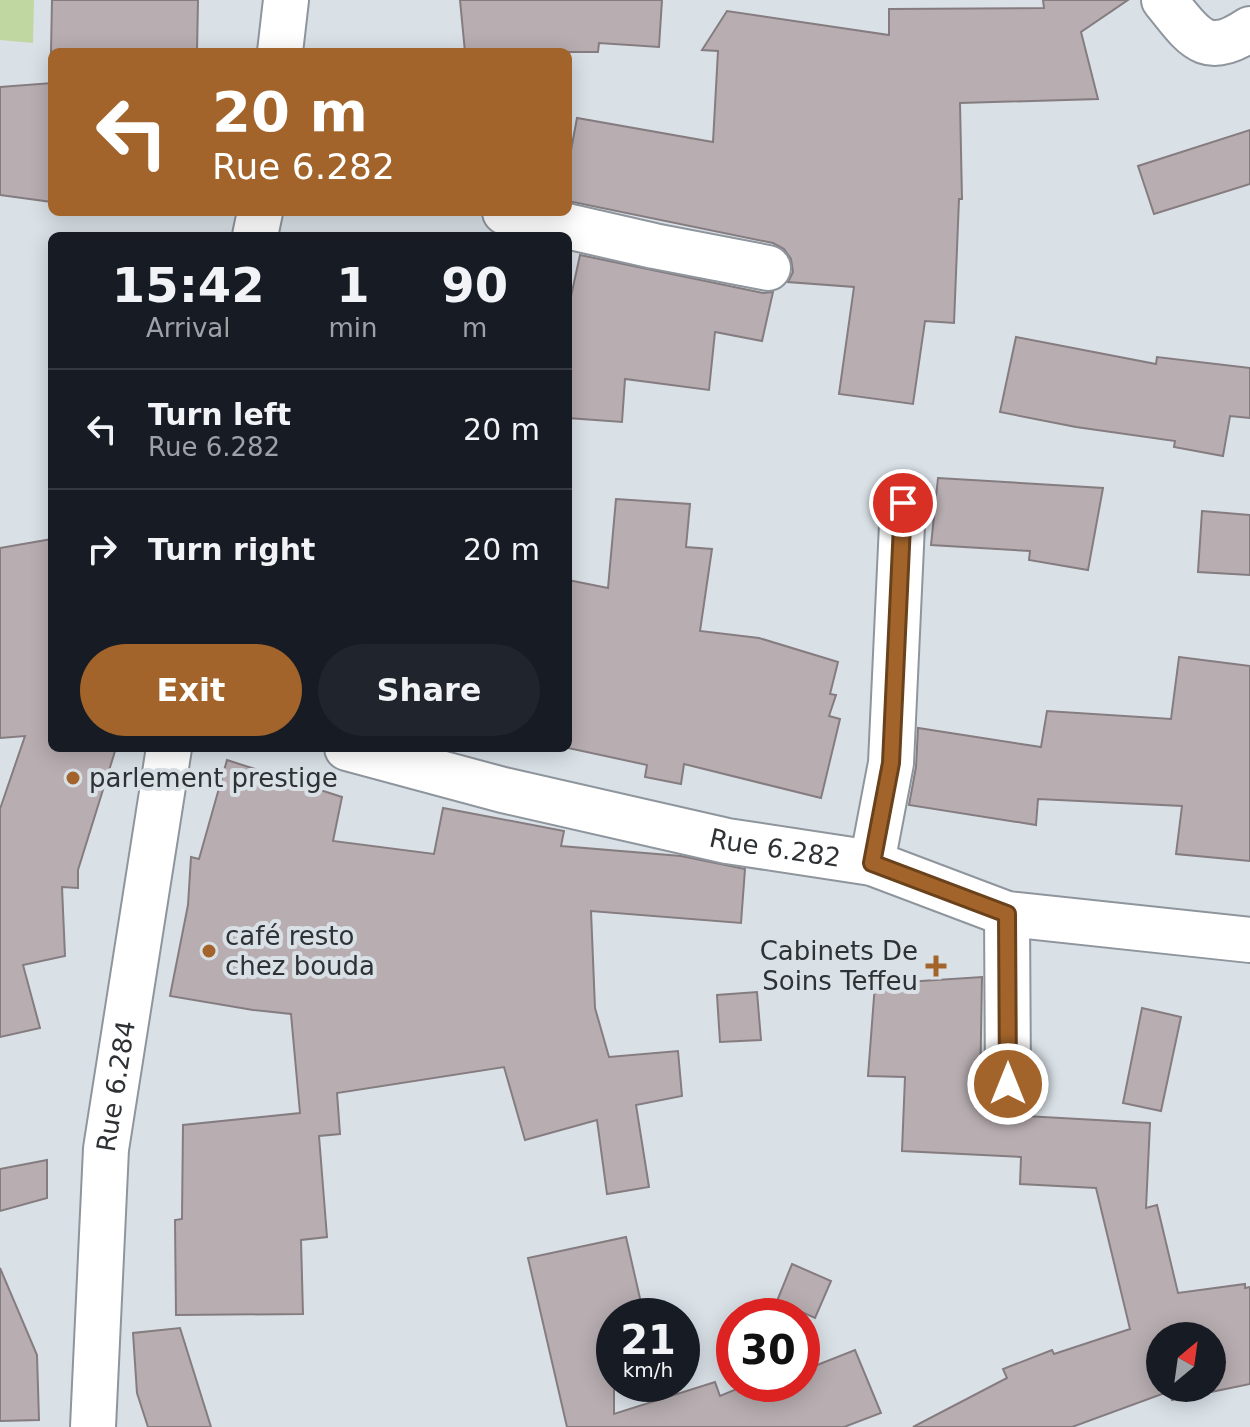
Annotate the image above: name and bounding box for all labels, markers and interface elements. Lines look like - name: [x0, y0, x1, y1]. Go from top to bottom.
- text: 20 m: [212, 79, 368, 144]
- icon: left: [80, 80, 184, 184]
- text: Rue 6.282: [212, 146, 395, 187]
- text: 15:42: [112, 257, 265, 313]
- text: 1: [336, 257, 370, 313]
- text: 90: [441, 257, 508, 313]
- text: Arrival: [146, 313, 230, 343]
- text: min: [328, 313, 378, 343]
- text: m: [462, 313, 487, 343]
- text: Turn left: [148, 397, 291, 432]
- icon: left: [80, 407, 124, 451]
- text: 20 m: [463, 412, 540, 447]
- text: Rue 6.282: [148, 432, 280, 462]
- pin: [869, 469, 937, 537]
- icon: arrive: [881, 481, 925, 525]
- icon: right: [80, 527, 124, 571]
- text: Turn right: [148, 532, 315, 567]
- text: 20 m: [463, 532, 540, 567]
- button: Exit: [80, 644, 302, 736]
- button: Share: [318, 644, 540, 736]
- place label: parlement prestige: [89, 763, 338, 793]
- marker: parlement prestige: [64, 769, 82, 787]
- street label: Rue 6.282: [707, 823, 843, 873]
- place label: café resto chez bouda: [225, 921, 375, 981]
- place label: Cabinets De Soins Teffeu: [760, 936, 918, 996]
- marker: café resto chez bouda: [200, 942, 218, 960]
- marker: Cabinets De Soins Teffeu: [925, 955, 947, 977]
- street label: Rue 6.284: [91, 1018, 141, 1154]
- position arrow: [966, 1042, 1050, 1126]
- speed limit sign: 30: [716, 1298, 820, 1402]
- text: 21: [620, 1317, 676, 1363]
- north arrow: [1146, 1322, 1226, 1402]
- map controls: [1146, 1322, 1226, 1402]
- text: km/h: [623, 1358, 673, 1382]

